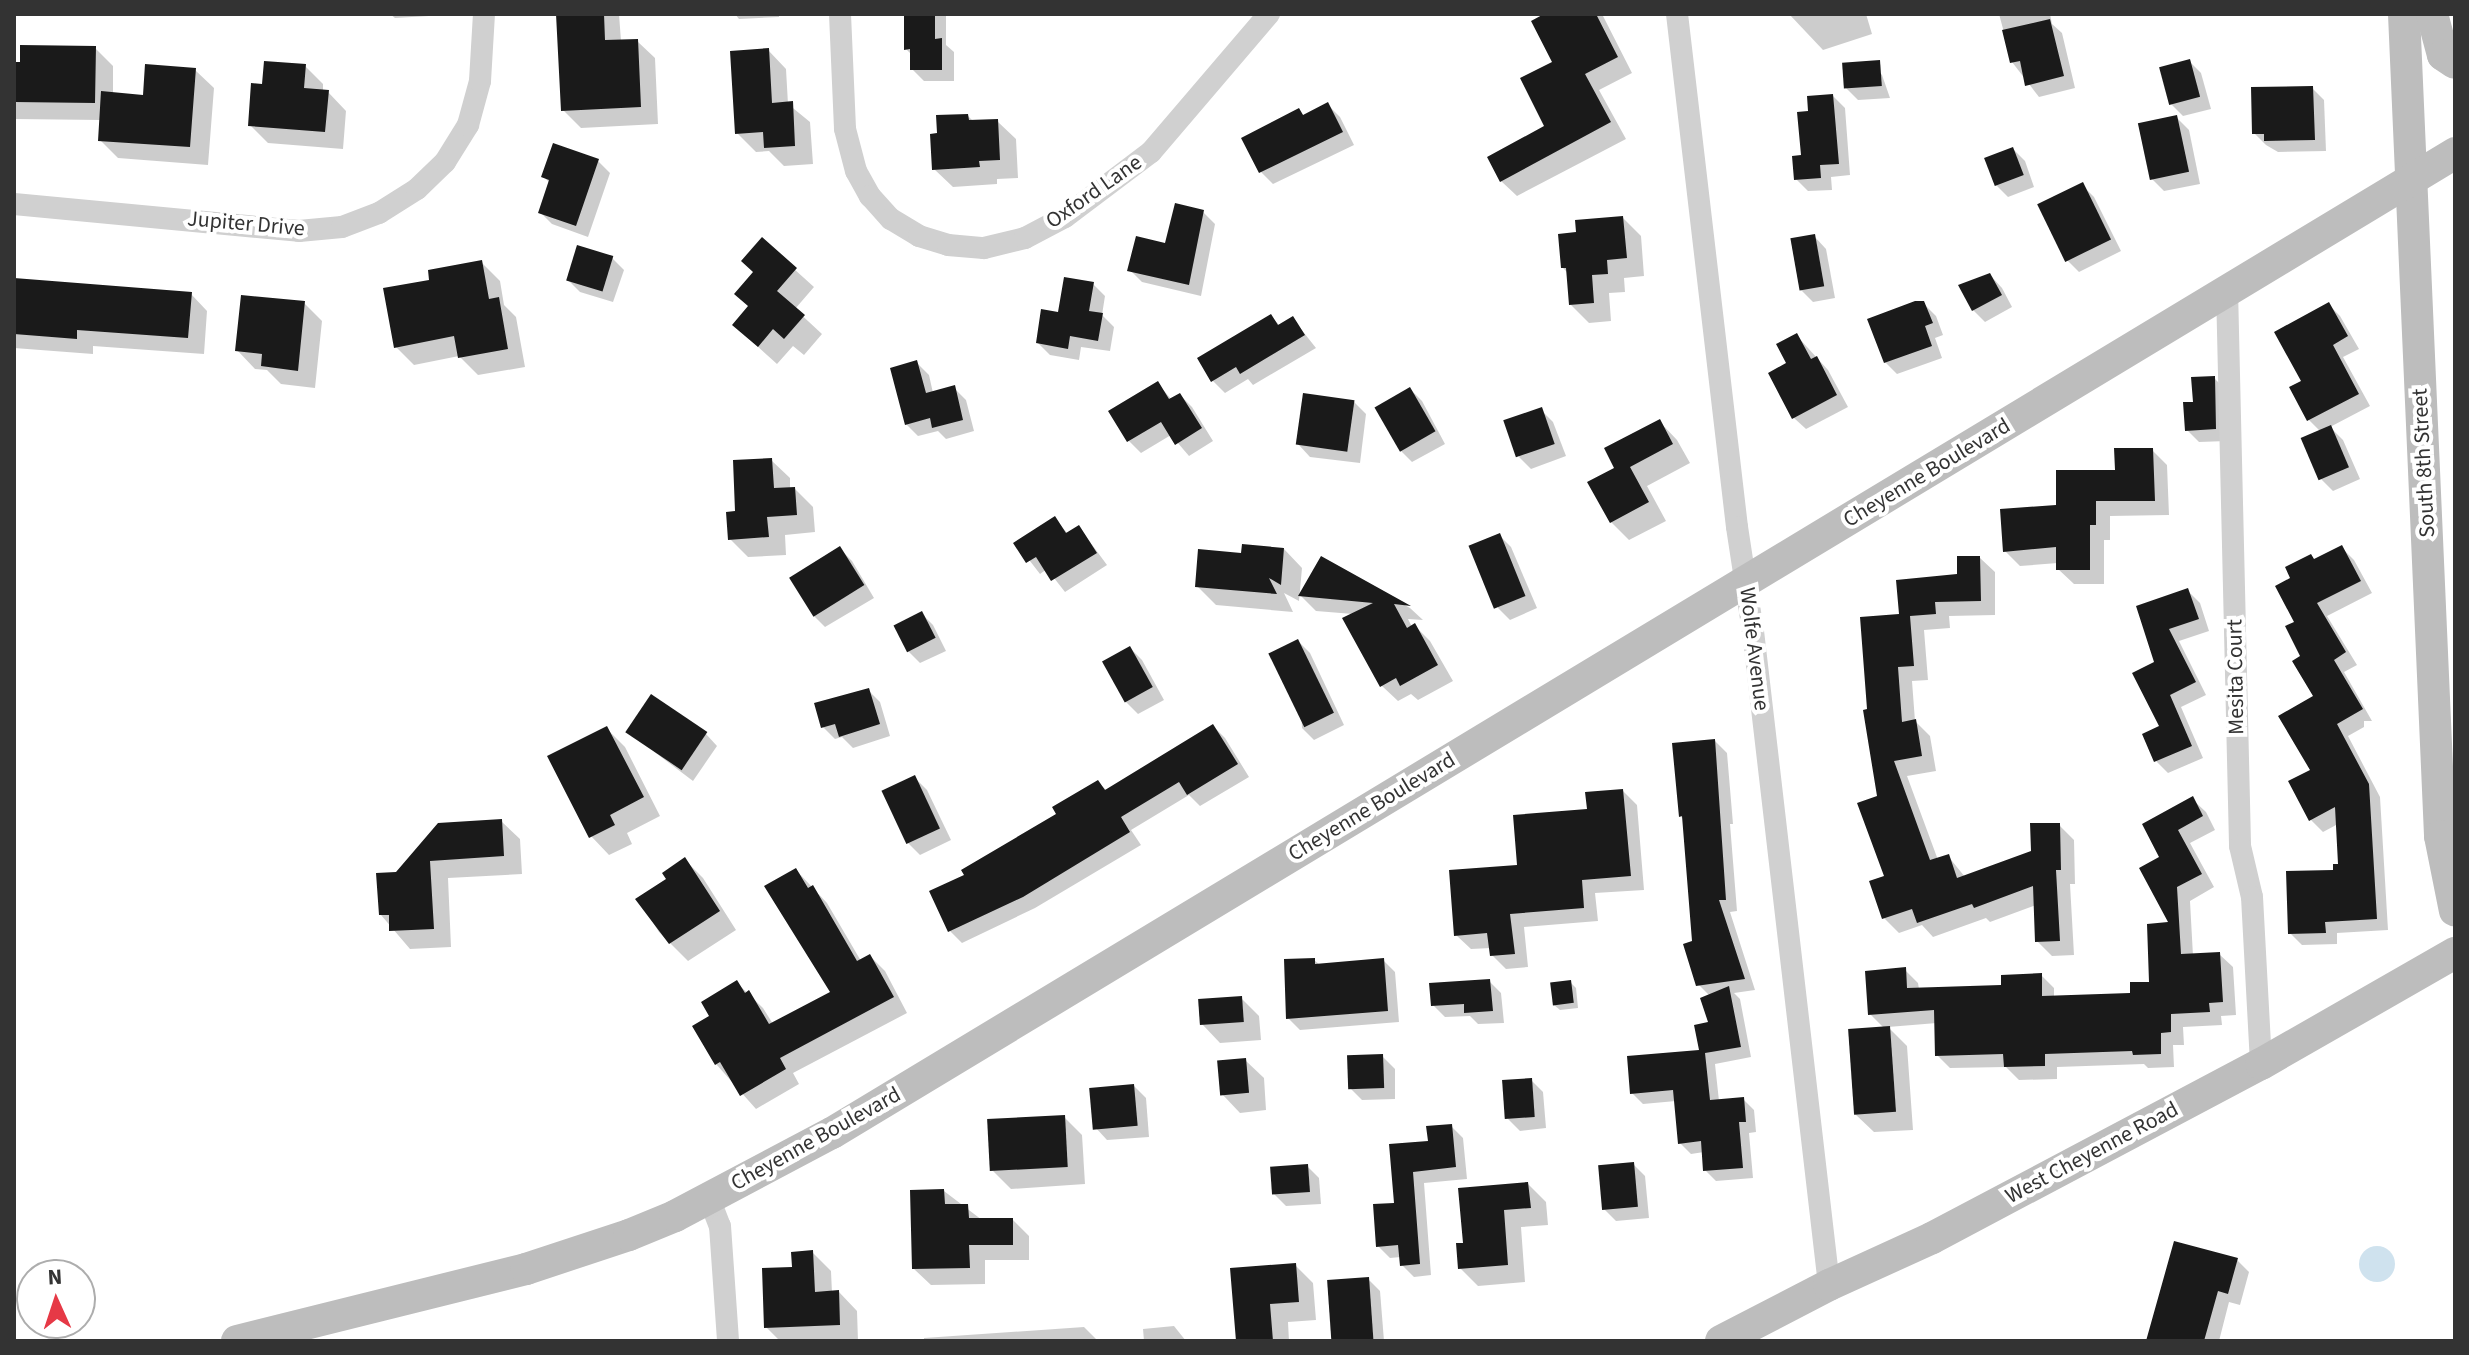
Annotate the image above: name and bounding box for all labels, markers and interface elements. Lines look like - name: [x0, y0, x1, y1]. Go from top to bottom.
- street label: Oxford Lane: [1041, 149, 1147, 235]
- street label: Jupiter Drive: [186, 206, 306, 242]
- street label: South 8th Street: [2407, 388, 2441, 538]
- street label: Cheyenne Boulevard: [1839, 413, 2015, 533]
- street label: Wolfe Avenue: [1733, 586, 1775, 712]
- street label: Mesita Court: [2222, 619, 2250, 735]
- street label: Cheyenne Boulevard: [1284, 747, 1460, 867]
- street label: Cheyenne Boulevard: [726, 1081, 906, 1197]
- street label: West Cheyenne Road: [2001, 1096, 2183, 1210]
- north arrow: [16, 1259, 96, 1339]
- text: N: [47, 1261, 63, 1293]

